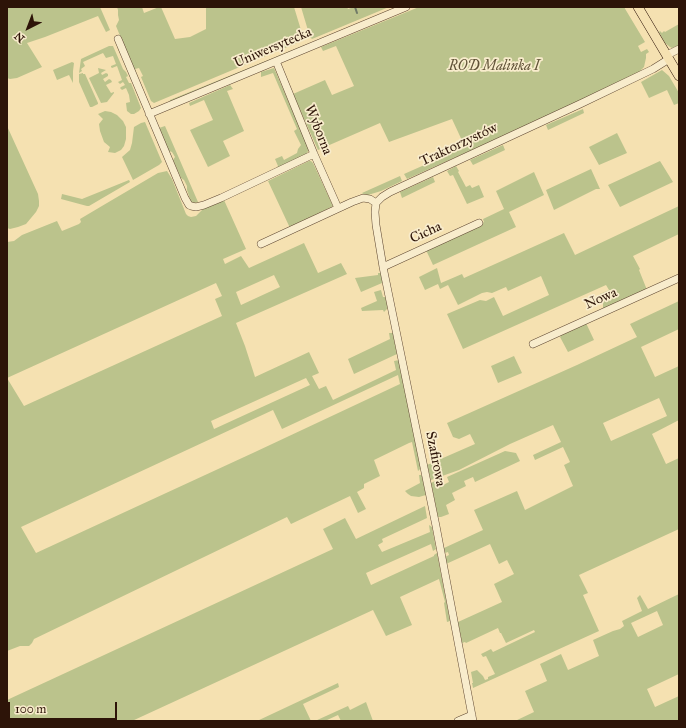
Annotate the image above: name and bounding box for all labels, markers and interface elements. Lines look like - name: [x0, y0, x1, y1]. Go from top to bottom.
- north arrow: [8, 8, 48, 48]
- street label: Uniwersytecka: [232, 24, 314, 72]
- text: N: [12, 29, 27, 45]
- park label: ROD Malinka I: [448, 59, 540, 75]
- street label: Wyborna: [300, 103, 336, 157]
- street label: Traktorzystów: [418, 120, 500, 170]
- street label: Cicha: [408, 218, 444, 248]
- street label: Nowa: [582, 284, 620, 314]
- street label: Szafirowa: [421, 430, 449, 488]
- scale bar: [10, 694, 119, 720]
- text: 100 m: [15, 702, 46, 716]

